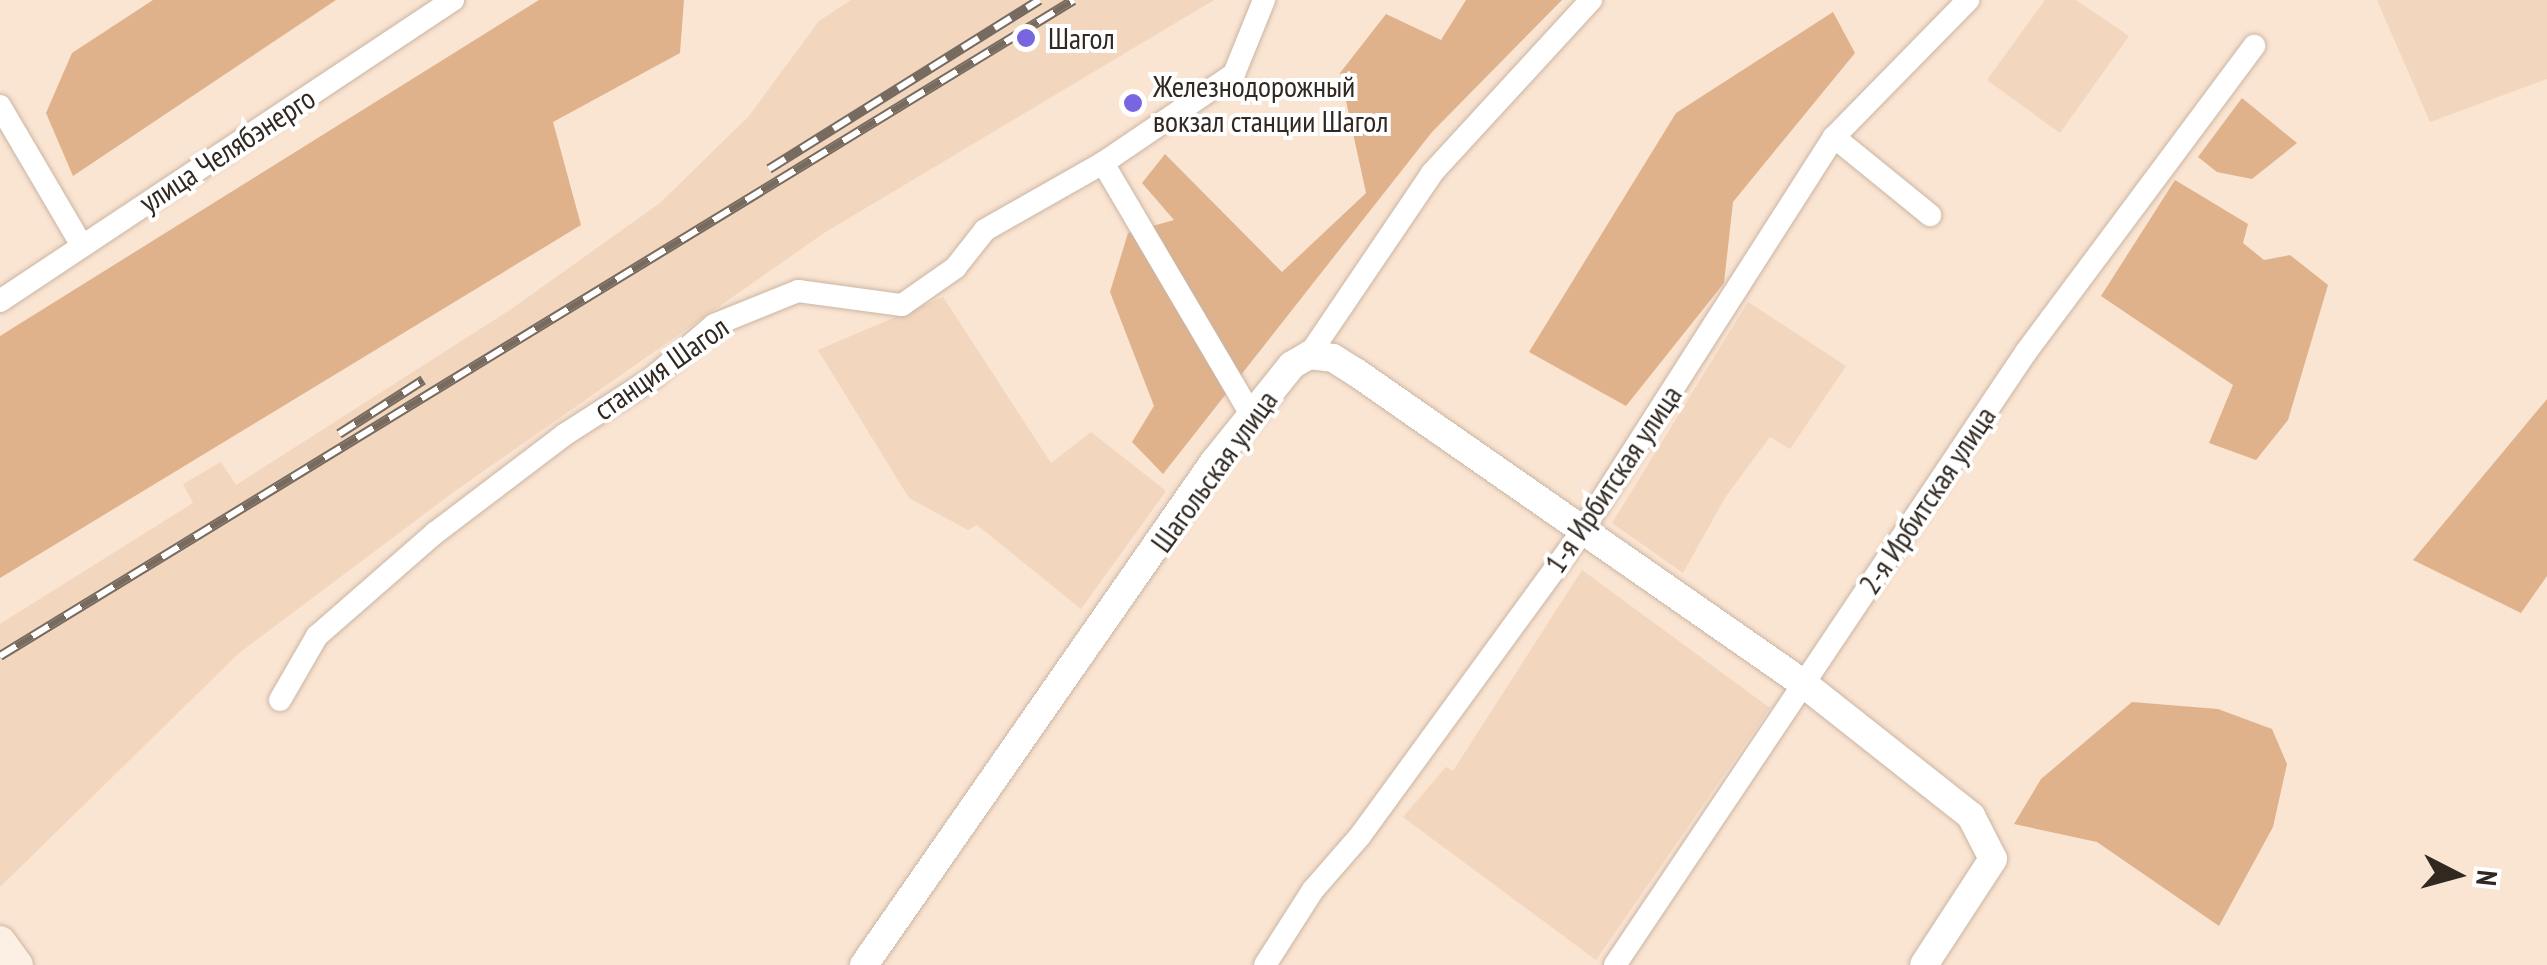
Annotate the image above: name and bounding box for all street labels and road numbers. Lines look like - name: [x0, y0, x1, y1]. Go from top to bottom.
- street label: улица Челябэнерго: [132, 80, 322, 220]
- street label: станция Шагол: [587, 308, 735, 428]
- street label: 1-я Ирбитская улица: [1537, 378, 1689, 580]
- street label: Шагольская улица: [1143, 383, 1285, 559]
- street label: 2-я Ирбитская улица: [1851, 399, 2003, 601]

